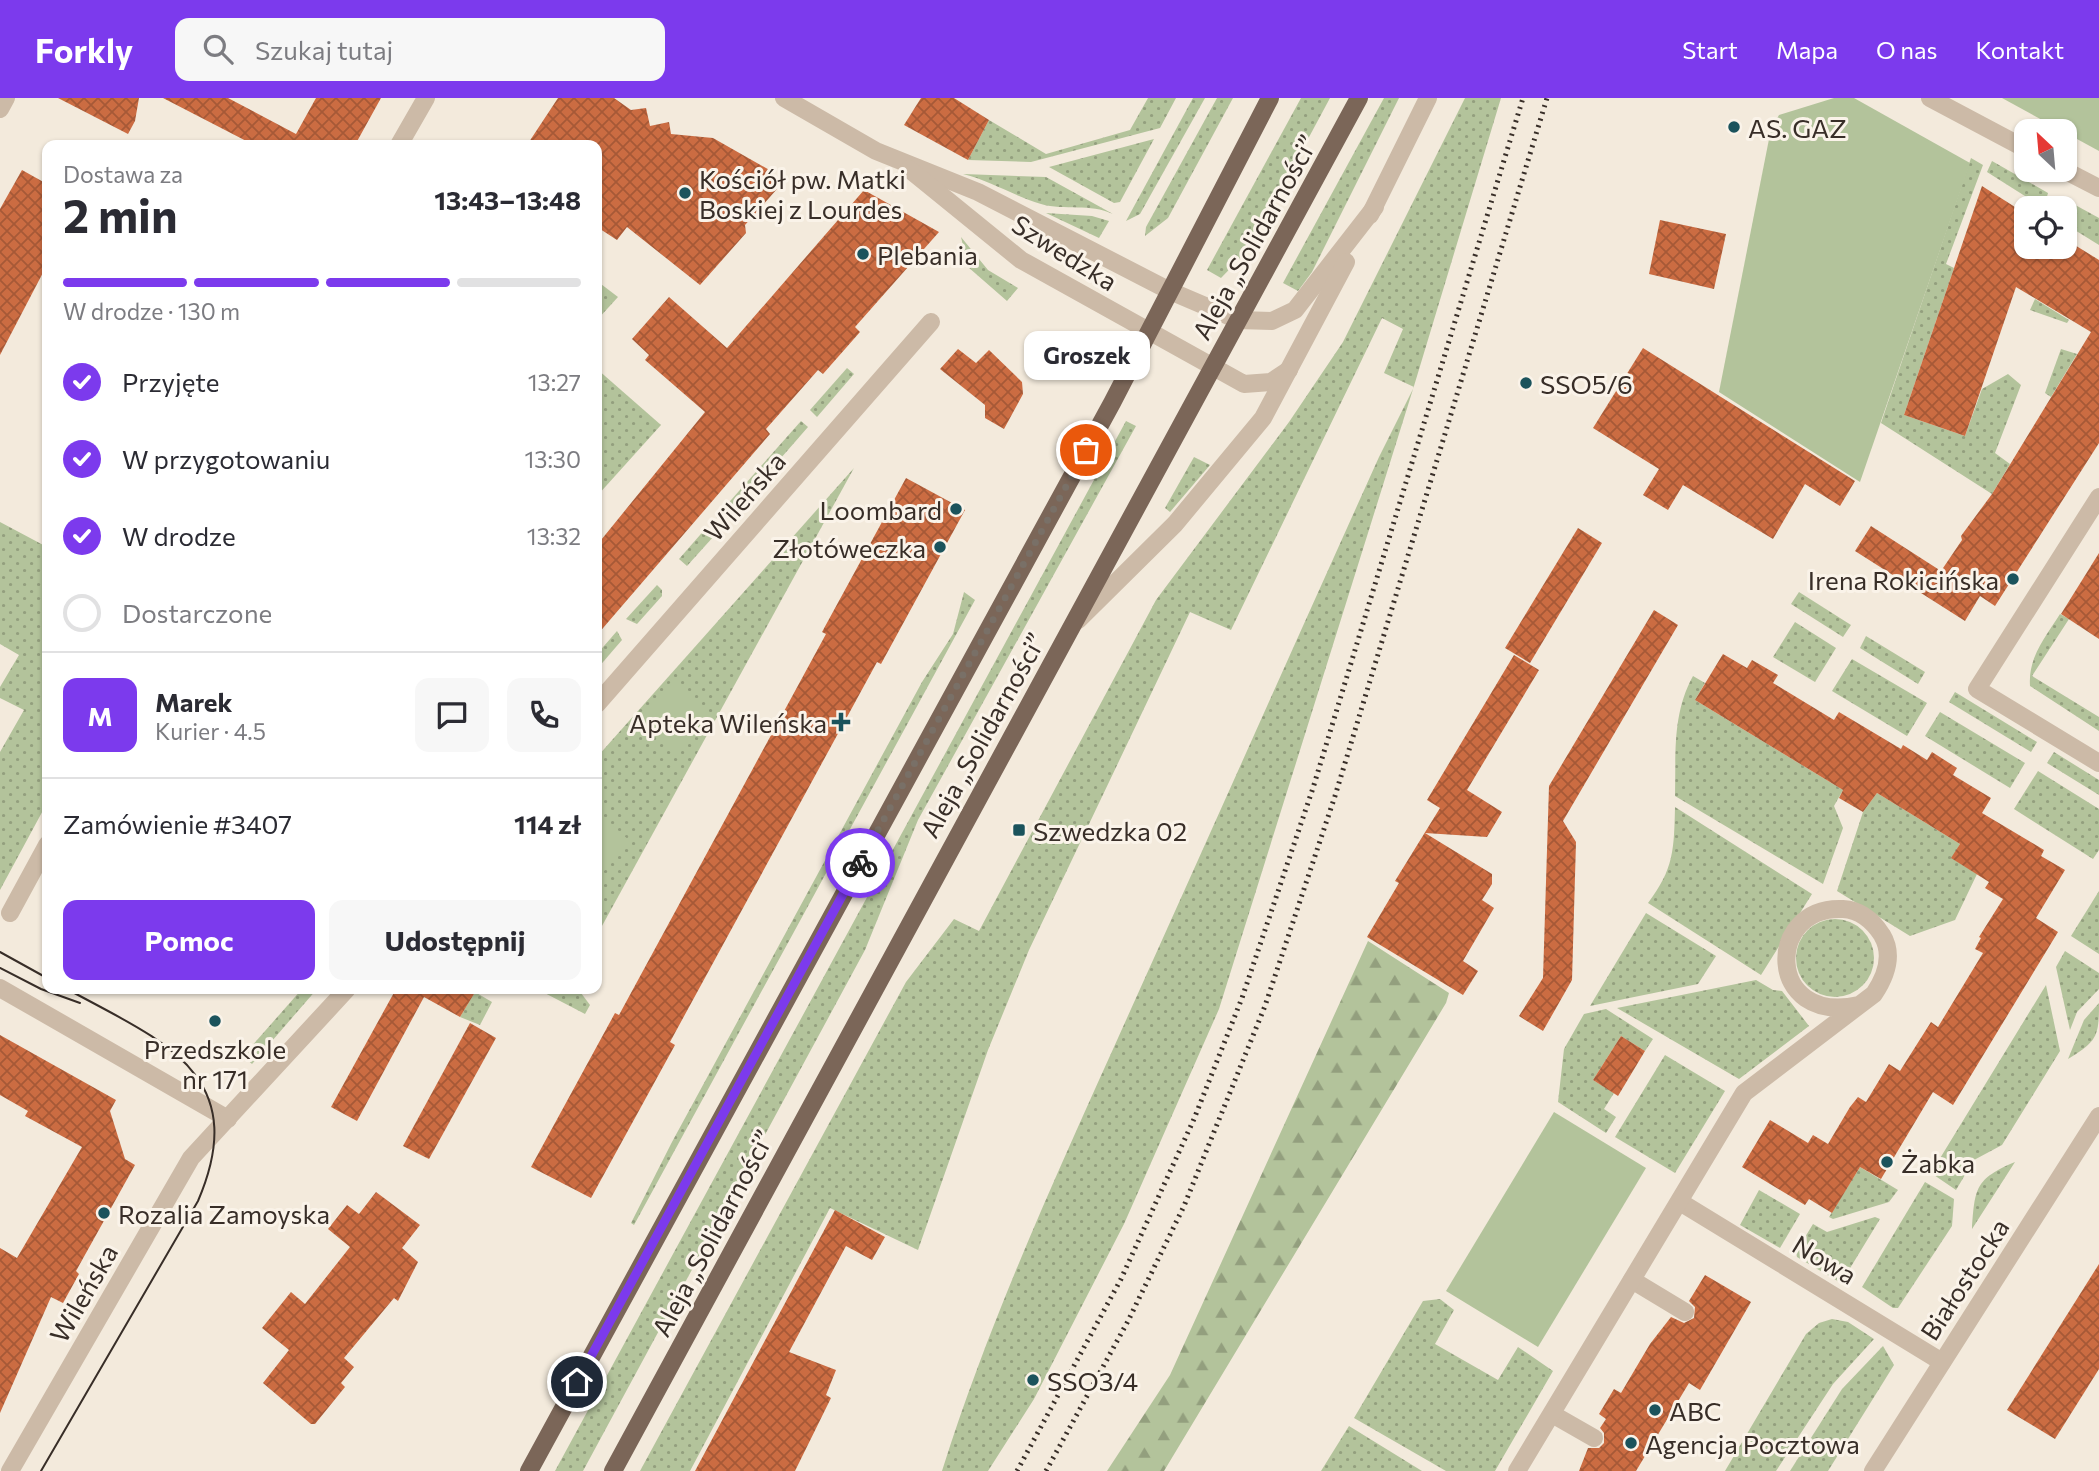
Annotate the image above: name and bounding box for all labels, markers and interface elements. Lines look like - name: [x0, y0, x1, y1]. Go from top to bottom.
- search box: [175, 18, 665, 81]
- text: Forkly: [35, 29, 133, 70]
- icon: search: [199, 30, 237, 68]
- text: Szukaj tutaj: [255, 34, 393, 65]
- text: Start: [1682, 35, 1738, 64]
- text: Mapa: [1776, 35, 1838, 64]
- text: O nas: [1876, 35, 1937, 64]
- text: Kontakt: [1975, 35, 2064, 64]
- place label: AS. GAZ: [1748, 112, 1847, 143]
- marker: AS. GAZ: [1726, 119, 1742, 135]
- north arrow: [2014, 119, 2077, 182]
- map controls: [2014, 119, 2077, 259]
- street label: Aleja „Solidarności”: [1185, 129, 1323, 345]
- text: Dostawa za: [63, 160, 183, 188]
- place label: Kościół pw. Matki Boskiej z Lourdes: [699, 163, 906, 224]
- text: 13:43–13:48: [434, 184, 581, 215]
- marker: Kościół pw. Matki Boskiej z Lourdes: [677, 185, 693, 201]
- text: 2 min: [63, 186, 178, 242]
- button: locate: [2014, 196, 2077, 259]
- street label: Szwedzka: [1007, 208, 1123, 296]
- place label: Plebania: [877, 239, 978, 270]
- marker: Plebania: [855, 246, 871, 262]
- text: W drodze · 130 m: [63, 297, 240, 325]
- callout: Groszek: [1023, 331, 1149, 380]
- text: Groszek: [1043, 341, 1131, 369]
- icon: check: [63, 363, 101, 401]
- text: Przyjęte: [122, 366, 219, 397]
- text: 13:27: [528, 368, 581, 396]
- place label: SSO5/6: [1540, 368, 1633, 399]
- marker: SSO5/6: [1518, 375, 1534, 391]
- pin: [1056, 420, 1116, 480]
- icon: bag: [1067, 431, 1105, 469]
- icon: check: [63, 440, 101, 478]
- text: W przygotowaniu: [122, 443, 330, 474]
- text: 13:30: [524, 445, 581, 473]
- street label: Wileńska: [697, 445, 791, 547]
- place label: Loombard: [819, 494, 942, 525]
- marker: Loombard: [948, 501, 964, 517]
- icon: check: [63, 517, 101, 555]
- text: W drodze: [122, 520, 236, 551]
- text: 13:32: [527, 522, 581, 550]
- place label: Złotóweczka: [772, 532, 926, 563]
- marker: Złotóweczka: [932, 539, 948, 555]
- place label: Irena Rokicińska: [1808, 564, 1999, 595]
- marker: Irena Rokicińska: [2005, 571, 2021, 587]
- text: Dostarczone: [122, 597, 272, 628]
- street label: Aleja „Solidarności”: [913, 627, 1051, 843]
- button: chat: [415, 678, 489, 752]
- button: phone: [507, 678, 581, 752]
- text: Marek: [155, 686, 232, 717]
- text: M: [87, 700, 113, 731]
- place label: Apteka Wileńska: [629, 707, 827, 738]
- marker: Apteka Wileńska: [833, 714, 849, 730]
- text: Kurier · 4.5: [155, 717, 266, 745]
- text: Zamówienie #3407: [63, 808, 292, 839]
- text: 114 zł: [514, 808, 581, 839]
- place label: Szwedzka 02: [1033, 815, 1187, 846]
- marker: Szwedzka 02: [1011, 822, 1027, 838]
- courier: [825, 828, 895, 898]
- icon: bike: [841, 844, 879, 882]
- button: Pomoc: [63, 900, 315, 980]
- button: Udostępnij: [329, 900, 581, 980]
- marker: Przedszkole nr 171: [207, 1013, 223, 1029]
- place label: Przedszkole nr 171: [144, 1033, 286, 1094]
- street label: Aleja „Solidarności”: [645, 1125, 779, 1341]
- place label: Żabka: [1901, 1147, 1975, 1178]
- marker: Żabka: [1879, 1154, 1895, 1170]
- place label: Rozalia Zamoyska: [118, 1198, 330, 1229]
- marker: Rozalia Zamoyska: [96, 1205, 112, 1221]
- street label: Białostocka: [1913, 1212, 2015, 1346]
- street label: Nowa: [1788, 1228, 1862, 1290]
- street label: Wileńska: [43, 1239, 123, 1347]
- pin: [547, 1352, 607, 1412]
- icon: home: [558, 1363, 596, 1401]
- place label: SSO3/4: [1047, 1365, 1138, 1396]
- marker: SSO3/4: [1025, 1372, 1041, 1388]
- place label: ABC: [1669, 1395, 1722, 1426]
- marker: ABC: [1647, 1402, 1663, 1418]
- place label: Agencja Pocztowa: [1645, 1428, 1860, 1459]
- marker: Agencja Pocztowa: [1623, 1435, 1639, 1451]

